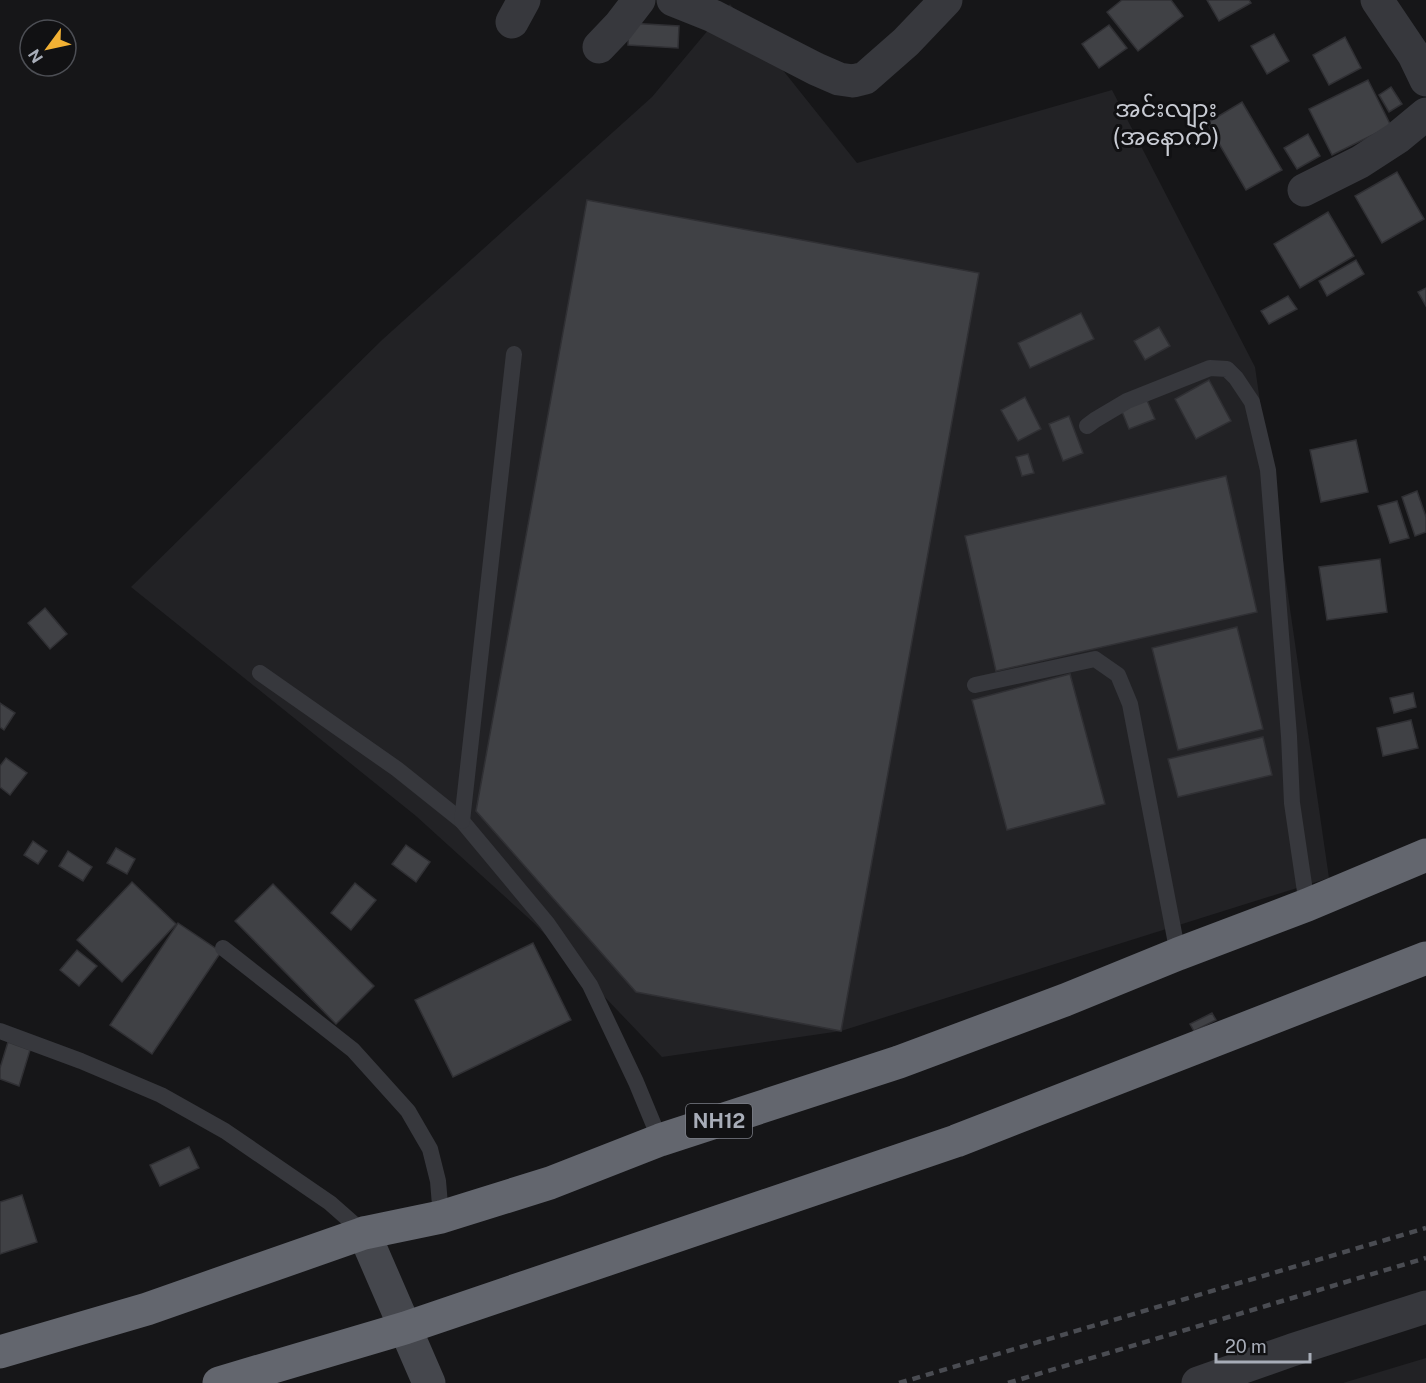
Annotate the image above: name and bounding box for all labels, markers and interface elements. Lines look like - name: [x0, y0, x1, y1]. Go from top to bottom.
- north arrow: [18, 18, 78, 78]
- text: N: [24, 45, 47, 66]
- district label: အင်းလျား (အနောက်): [1113, 93, 1219, 156]
- road number: NH12: [686, 1104, 752, 1138]
- scale bar: [1216, 1326, 1310, 1364]
- text: 20 m: [1225, 1336, 1267, 1357]

